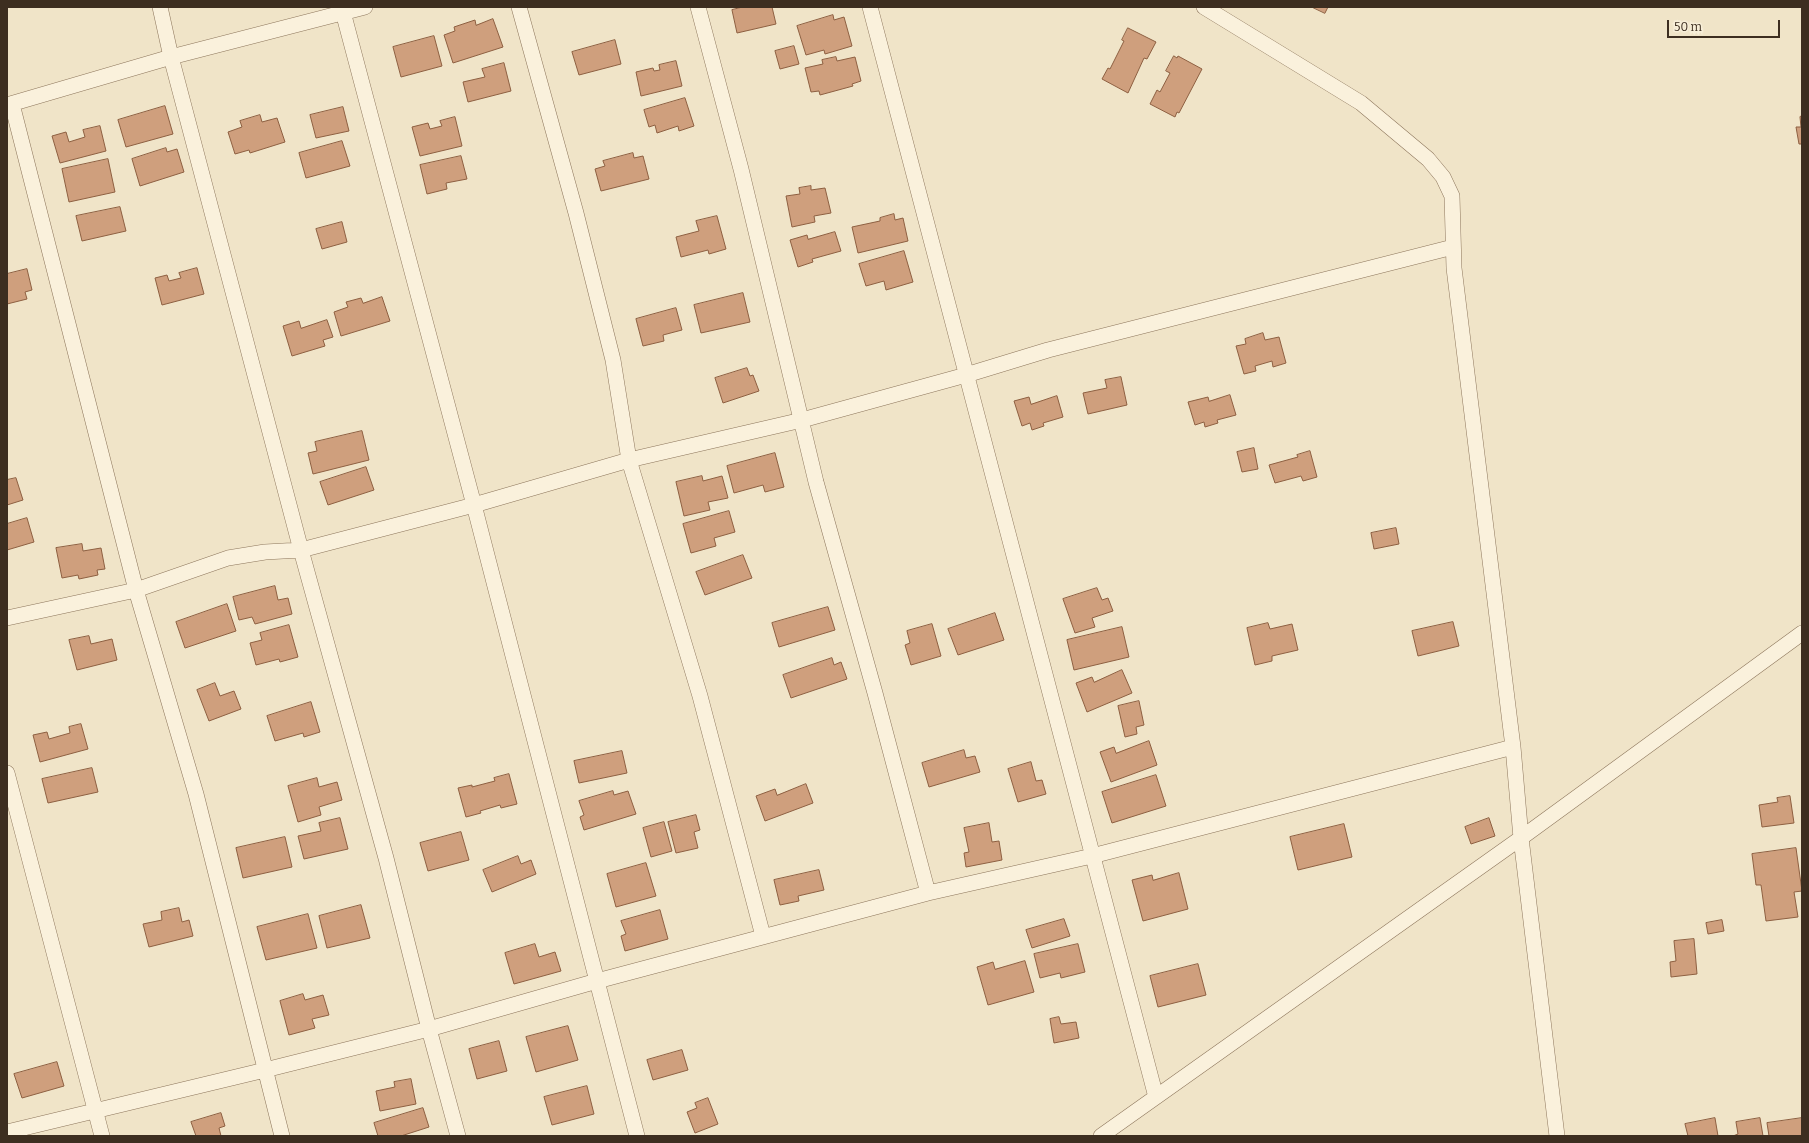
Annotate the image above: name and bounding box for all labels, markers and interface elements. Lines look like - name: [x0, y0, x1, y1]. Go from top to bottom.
- scale bar: [1669, 12, 1782, 38]
- text: 50 m: [1674, 20, 1702, 34]

